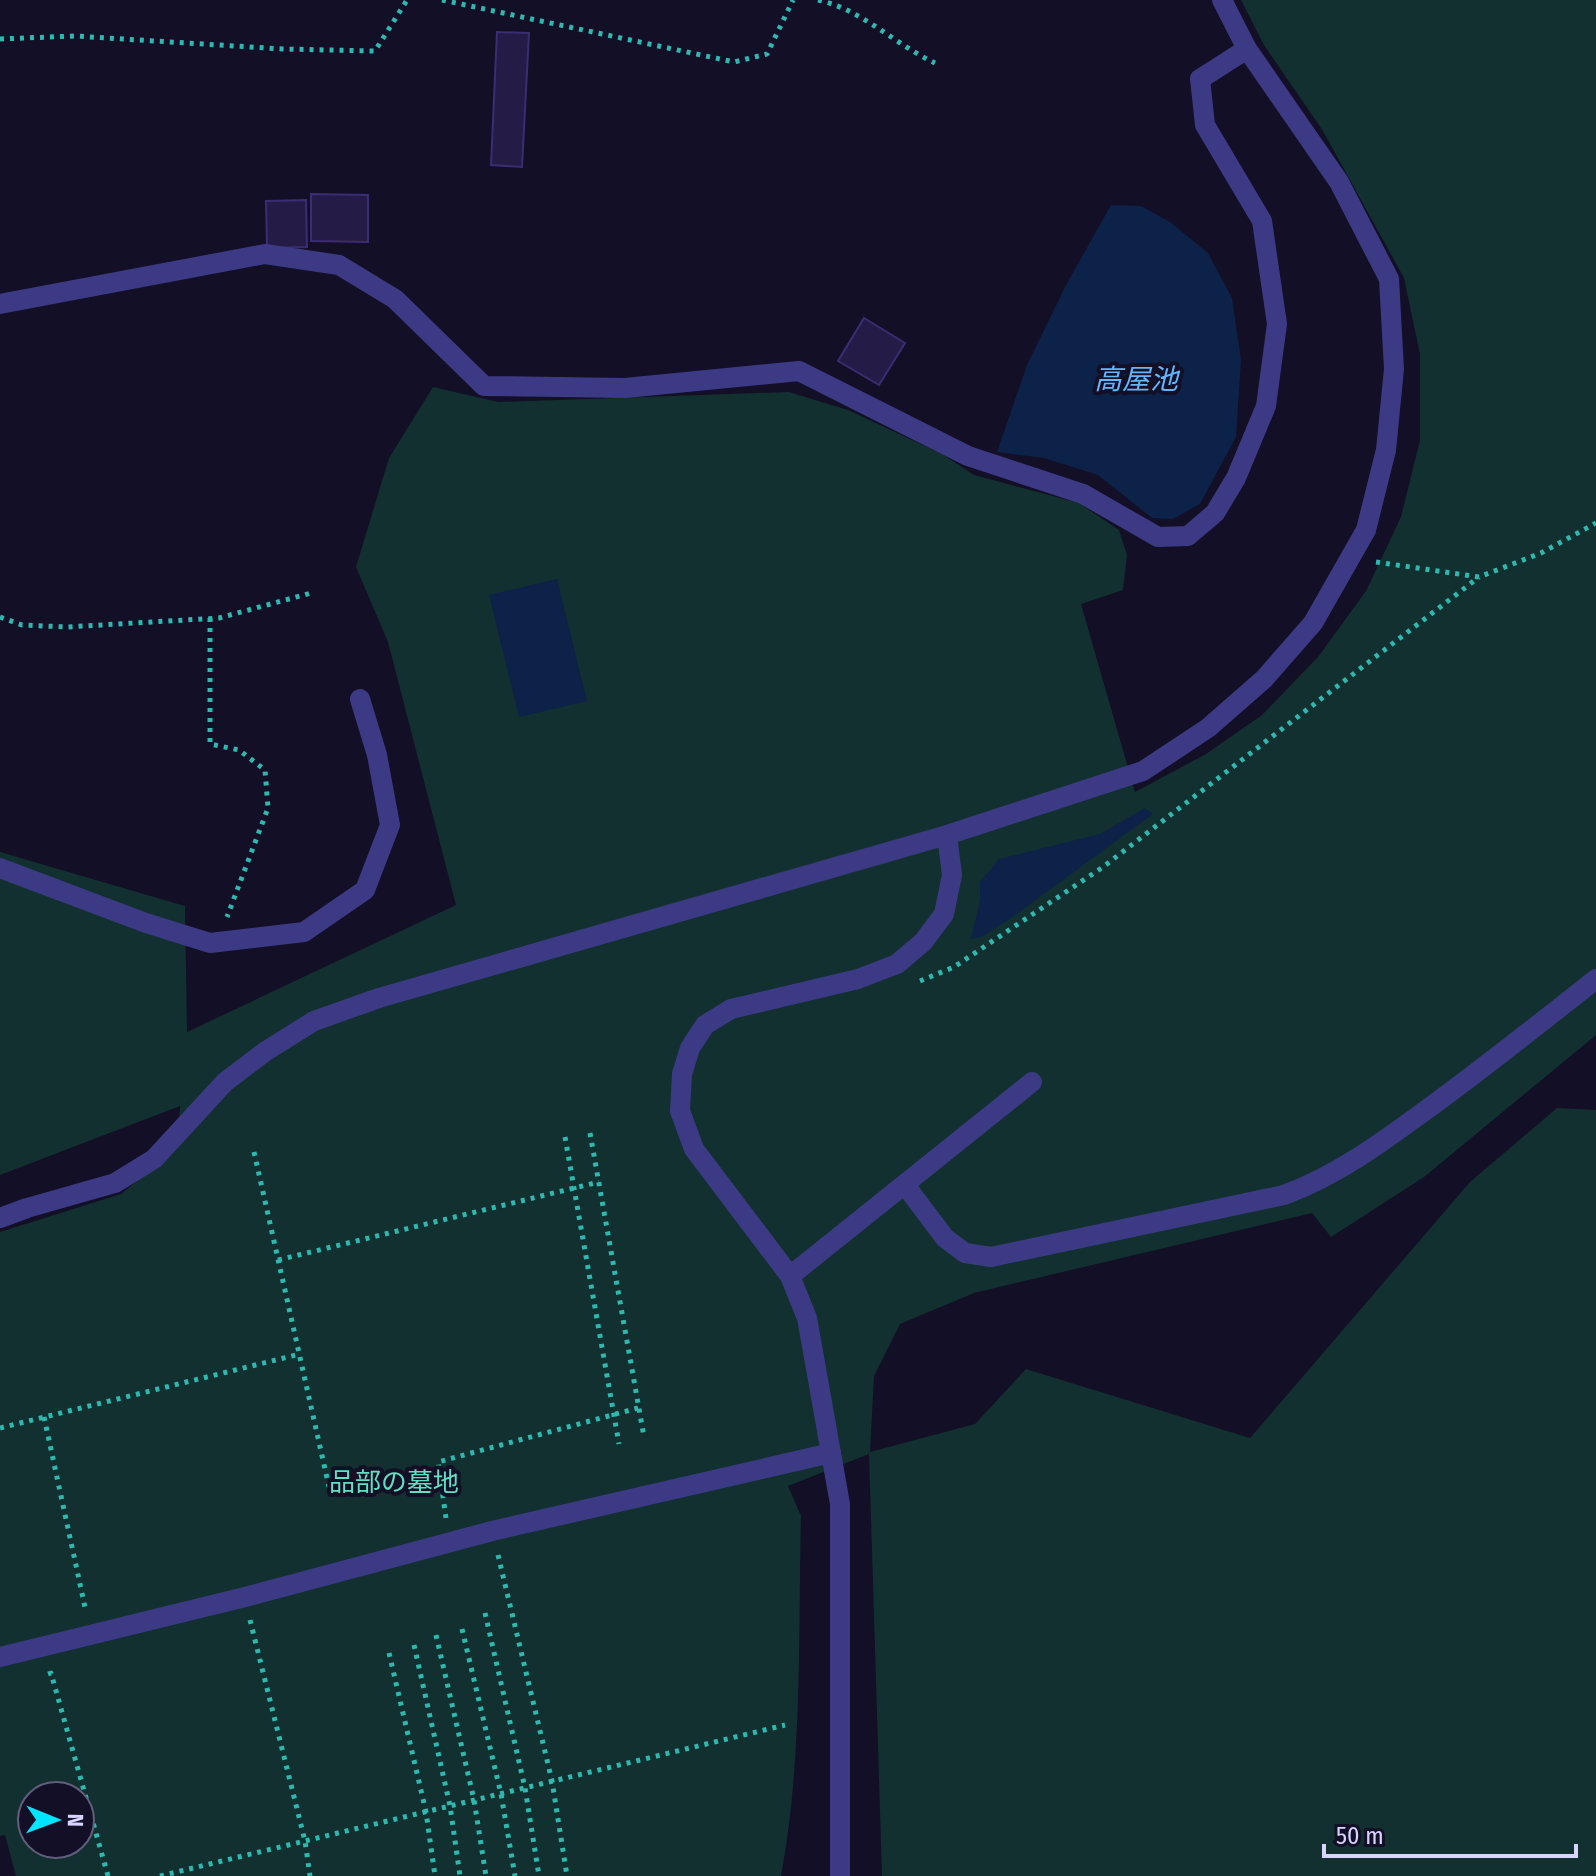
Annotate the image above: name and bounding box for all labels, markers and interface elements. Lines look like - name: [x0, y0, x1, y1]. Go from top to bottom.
- water label: 高屋池: [1094, 363, 1181, 396]
- park label: 品部の墓地: [329, 1467, 459, 1498]
- north arrow: [16, 1780, 96, 1860]
- scale bar: [1324, 1808, 1576, 1858]
- text: N: [62, 1814, 89, 1827]
- text: 50 m: [1336, 1822, 1384, 1850]

